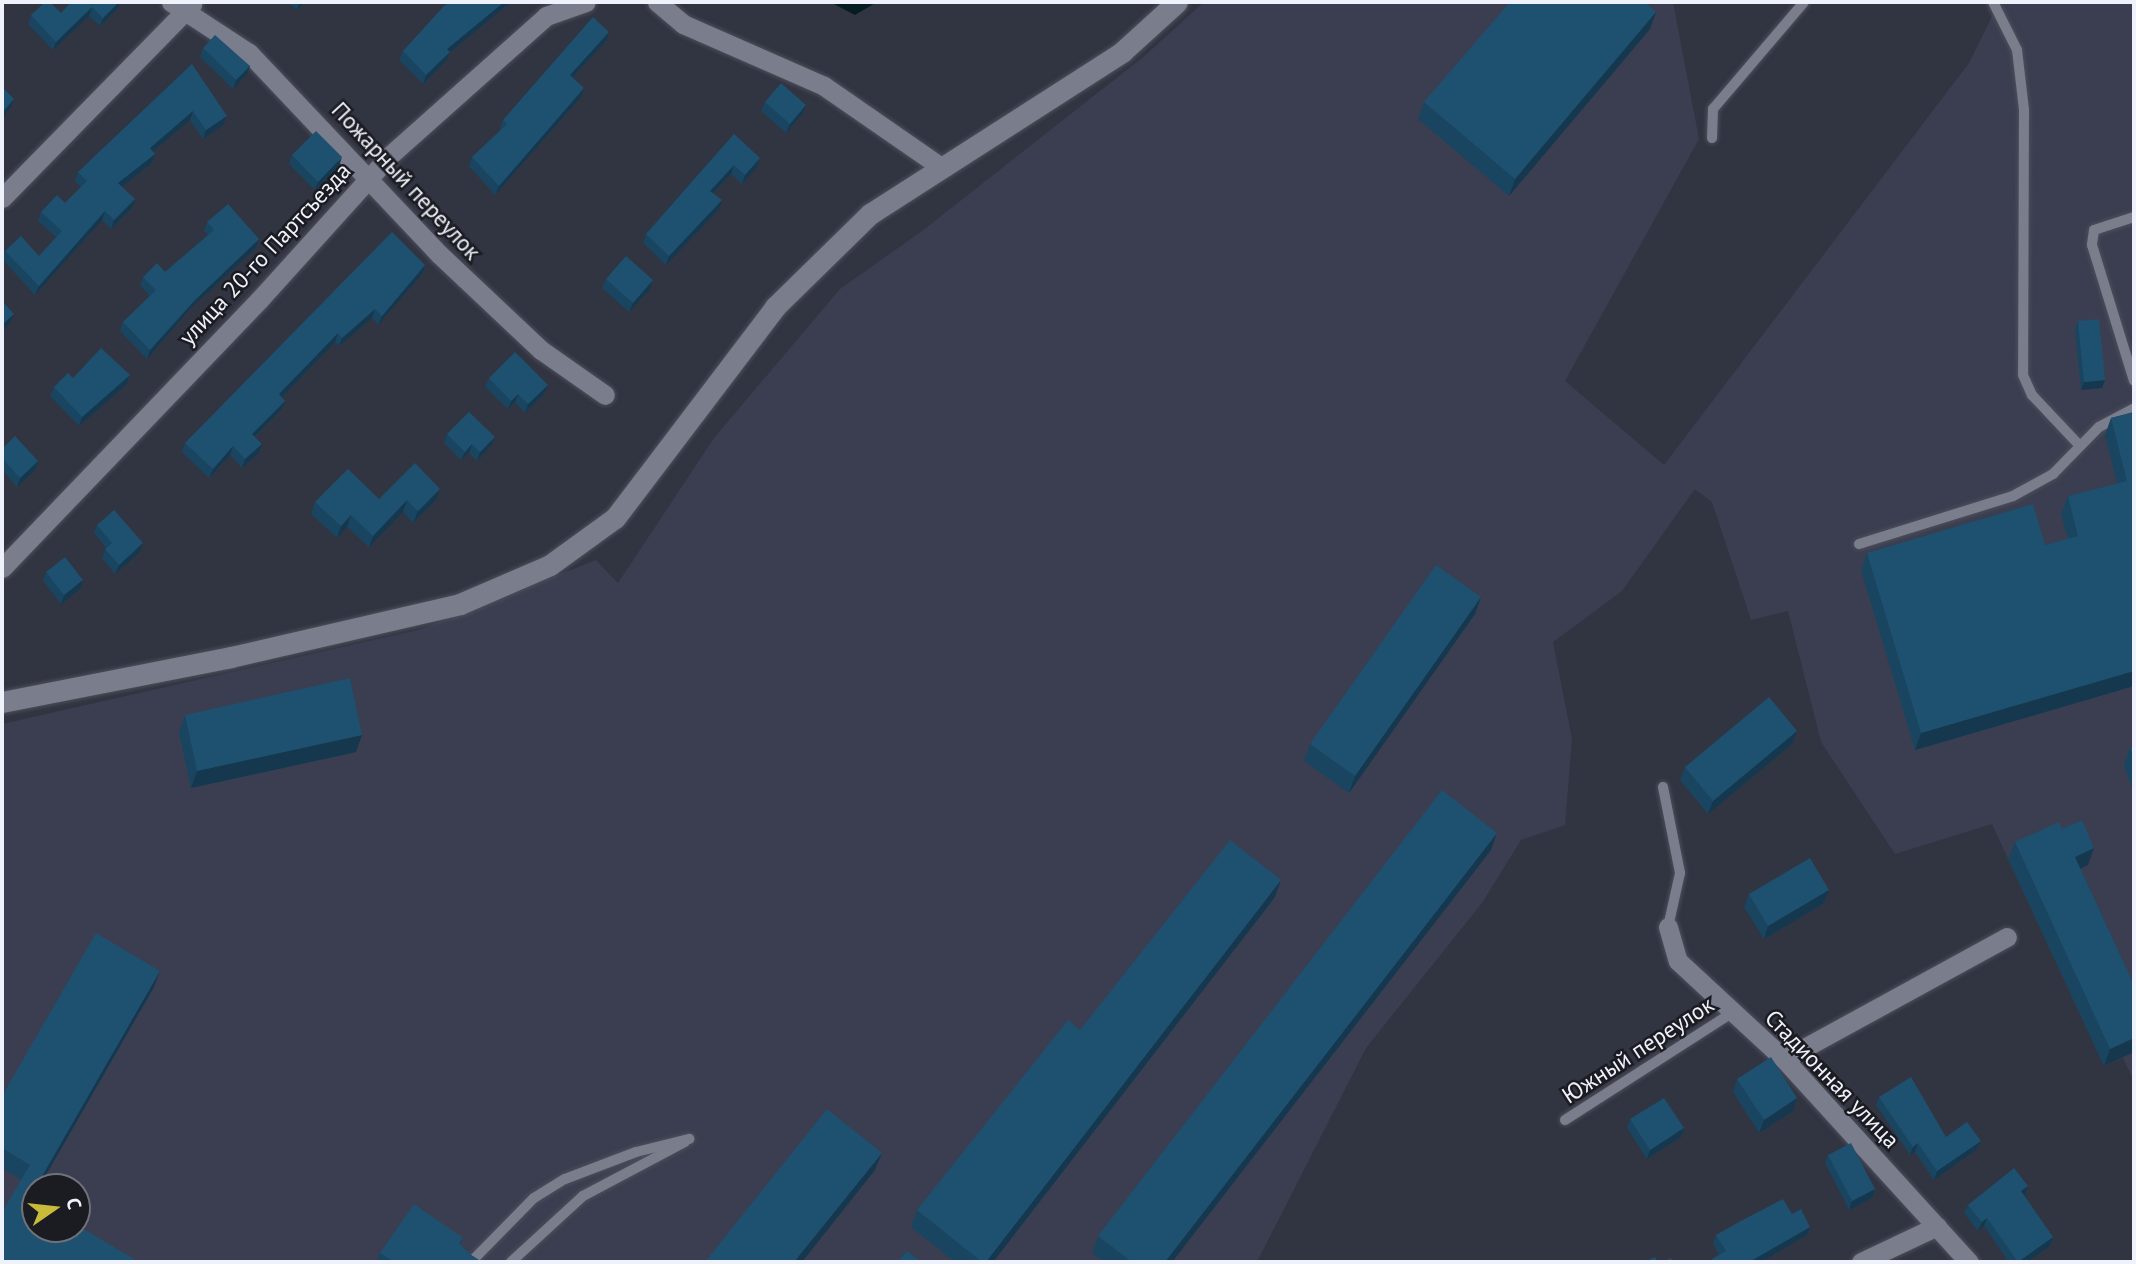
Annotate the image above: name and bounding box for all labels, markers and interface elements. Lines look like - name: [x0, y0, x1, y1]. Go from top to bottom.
- street label: Пожарный переулок: [326, 96, 486, 266]
- street label: улица 20-го Партсъезда: [173, 157, 357, 351]
- street label: Южный переулок: [1557, 991, 1719, 1109]
- street label: Стадионная улица: [1759, 1004, 1905, 1154]
- north arrow: [21, 1173, 91, 1243]
- text: С: [62, 1195, 87, 1211]

